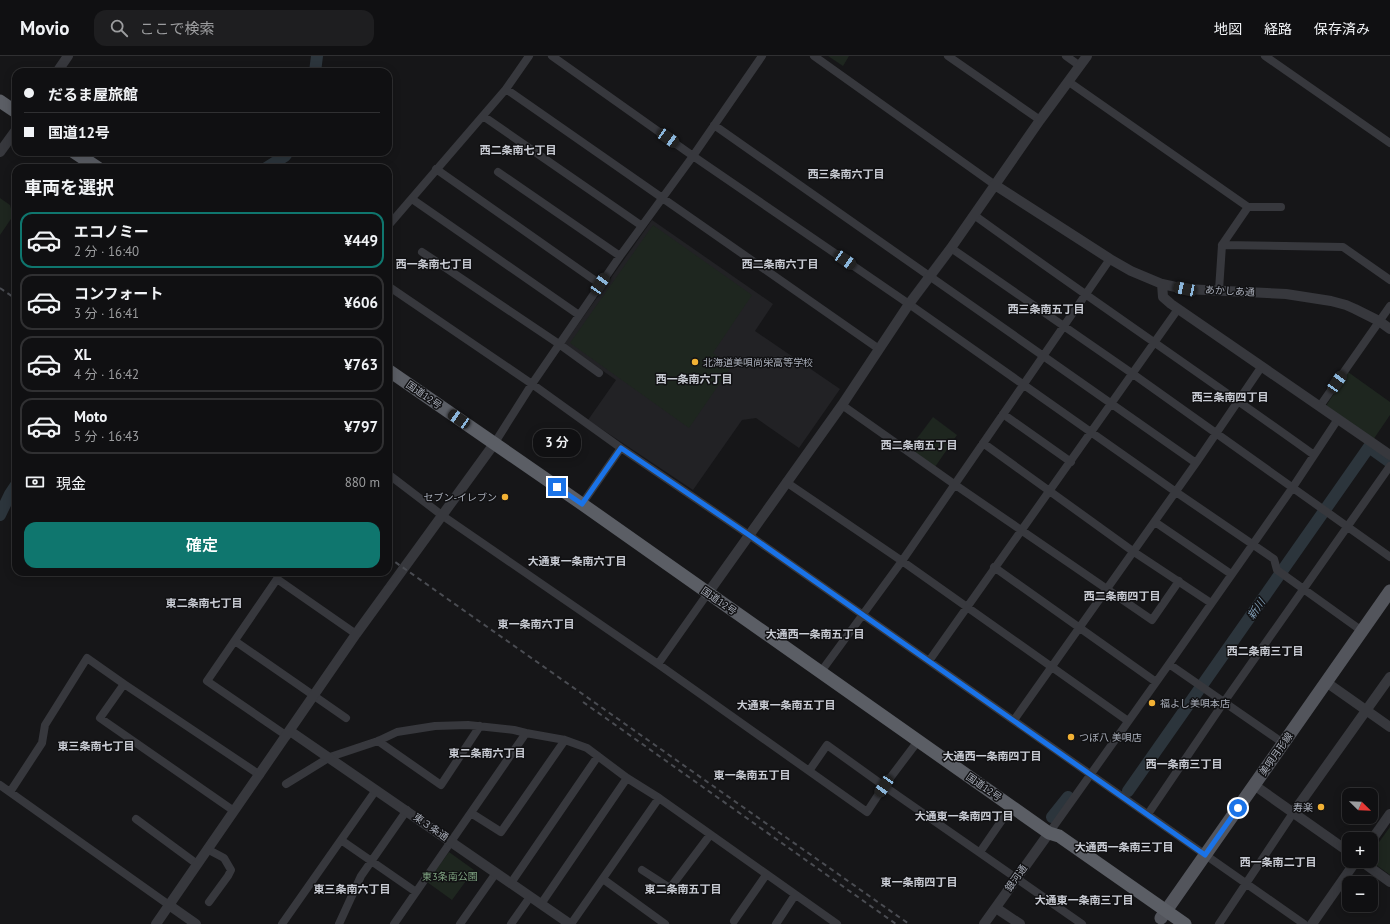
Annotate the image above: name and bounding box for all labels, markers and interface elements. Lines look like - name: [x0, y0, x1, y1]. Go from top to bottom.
- search box: [94, 10, 374, 46]
- text: Movio: [20, 16, 70, 40]
- icon: search: [108, 17, 130, 39]
- text: ここで検索: [140, 19, 215, 38]
- text: 地図: [1214, 20, 1242, 38]
- text: 経路: [1264, 20, 1292, 38]
- text: 保存済み: [1314, 20, 1370, 38]
- text: だるま屋旅館: [48, 85, 138, 104]
- text: 国道12号: [48, 123, 110, 142]
- car: [655, 126, 681, 150]
- district label: 西二条南七丁目: [480, 143, 557, 157]
- district label: 西三条南六丁目: [808, 167, 885, 181]
- text: 車両を選択: [24, 176, 114, 199]
- icon: car: [26, 222, 62, 258]
- text: エコノミー: [74, 222, 149, 241]
- text: ¥449: [344, 231, 378, 250]
- text: 2 分 · 16:40: [74, 243, 139, 260]
- car: [832, 248, 858, 272]
- district label: 西一条南七丁目: [396, 257, 473, 271]
- district label: 西二条南六丁目: [742, 257, 819, 271]
- car: [588, 271, 612, 297]
- car: [1172, 281, 1198, 297]
- street label: あかしあ通: [1205, 283, 1255, 299]
- icon: car: [26, 284, 62, 320]
- text: コンフォート: [74, 284, 164, 303]
- text: ¥606: [344, 293, 378, 312]
- district label: 西三条南五丁目: [1008, 302, 1085, 316]
- text: 3 分 · 16:41: [74, 305, 139, 322]
- text: XL: [74, 345, 91, 364]
- icon: car: [26, 346, 62, 382]
- text: ¥763: [344, 355, 378, 374]
- place label: 北海道美唄尚栄高等学校: [703, 356, 813, 369]
- marker: 北海道美唄尚栄高等学校: [690, 357, 700, 367]
- text: 4 分 · 16:42: [74, 366, 139, 383]
- car: [1325, 369, 1349, 395]
- district label: 西一条南六丁目: [656, 372, 733, 386]
- street label: 国道12号: [404, 378, 444, 412]
- district label: 西三条南四丁目: [1192, 390, 1269, 404]
- text: Moto: [74, 407, 107, 426]
- car: [446, 407, 472, 431]
- icon: car: [26, 408, 62, 444]
- text: ¥797: [344, 417, 378, 436]
- text: 5 分 · 16:43: [74, 428, 139, 445]
- callout: 3 分: [533, 429, 581, 457]
- text: 3 分: [545, 434, 569, 451]
- district label: 西二条南五丁目: [881, 438, 958, 452]
- icon: cash: [24, 471, 46, 493]
- text: 現金: [56, 474, 86, 493]
- text: 880 m: [345, 474, 380, 491]
- route end: [548, 478, 566, 496]
- place label: セブン-イレブン: [423, 491, 497, 504]
- marker: セブン-イレブン: [500, 492, 510, 502]
- button: 確定: [24, 522, 380, 568]
- district label: 大通東一条南六丁目: [528, 554, 627, 568]
- street label: 国道12号: [699, 584, 739, 618]
- district label: 西二条南四丁目: [1084, 589, 1161, 603]
- water label: 新川: [1244, 595, 1269, 622]
- district label: 東二条南七丁目: [166, 596, 243, 610]
- district label: 東一条南六丁目: [498, 617, 575, 631]
- district label: 大通西一条南五丁目: [766, 627, 865, 641]
- district label: 西二条南三丁目: [1227, 644, 1304, 658]
- place label: 福よし美唄本店: [1160, 697, 1230, 710]
- district label: 大通東一条南五丁目: [737, 698, 836, 712]
- marker: 福よし美唄本店: [1147, 698, 1157, 708]
- street label: 美唄月形線: [1256, 730, 1296, 778]
- place label: つぼ八 美唄店: [1079, 731, 1142, 744]
- marker: つぼ八 美唄店: [1066, 732, 1076, 742]
- district label: 東三条南七丁目: [58, 739, 135, 753]
- district label: 東二条南六丁目: [449, 746, 526, 760]
- district label: 大通西一条南四丁目: [943, 749, 1042, 763]
- district label: 西一条南三丁目: [1146, 757, 1223, 771]
- district label: 東一条南五丁目: [714, 768, 791, 782]
- street label: 国道12号: [964, 770, 1004, 804]
- car: [872, 773, 896, 799]
- north arrow: [1342, 788, 1378, 824]
- map controls: [1342, 788, 1378, 912]
- route start: [1229, 799, 1247, 817]
- place label: 寿楽: [1293, 801, 1313, 814]
- marker: 寿楽: [1316, 802, 1326, 812]
- district label: 大通東一条南四丁目: [915, 809, 1014, 823]
- street label: 東３条通: [411, 810, 451, 844]
- button: +: [1342, 832, 1378, 868]
- district label: 大通西一条南三丁目: [1075, 840, 1174, 854]
- district label: 西一条南二丁目: [1240, 855, 1317, 869]
- street label: 銀河通: [1002, 862, 1030, 894]
- park label: 東3条南公園: [422, 870, 478, 883]
- district label: 東一条南四丁目: [881, 875, 958, 889]
- button: −: [1342, 876, 1378, 912]
- district label: 東三条南六丁目: [314, 882, 391, 896]
- district label: 東二条南五丁目: [645, 882, 722, 896]
- district label: 大通東一条南三丁目: [1035, 893, 1134, 907]

